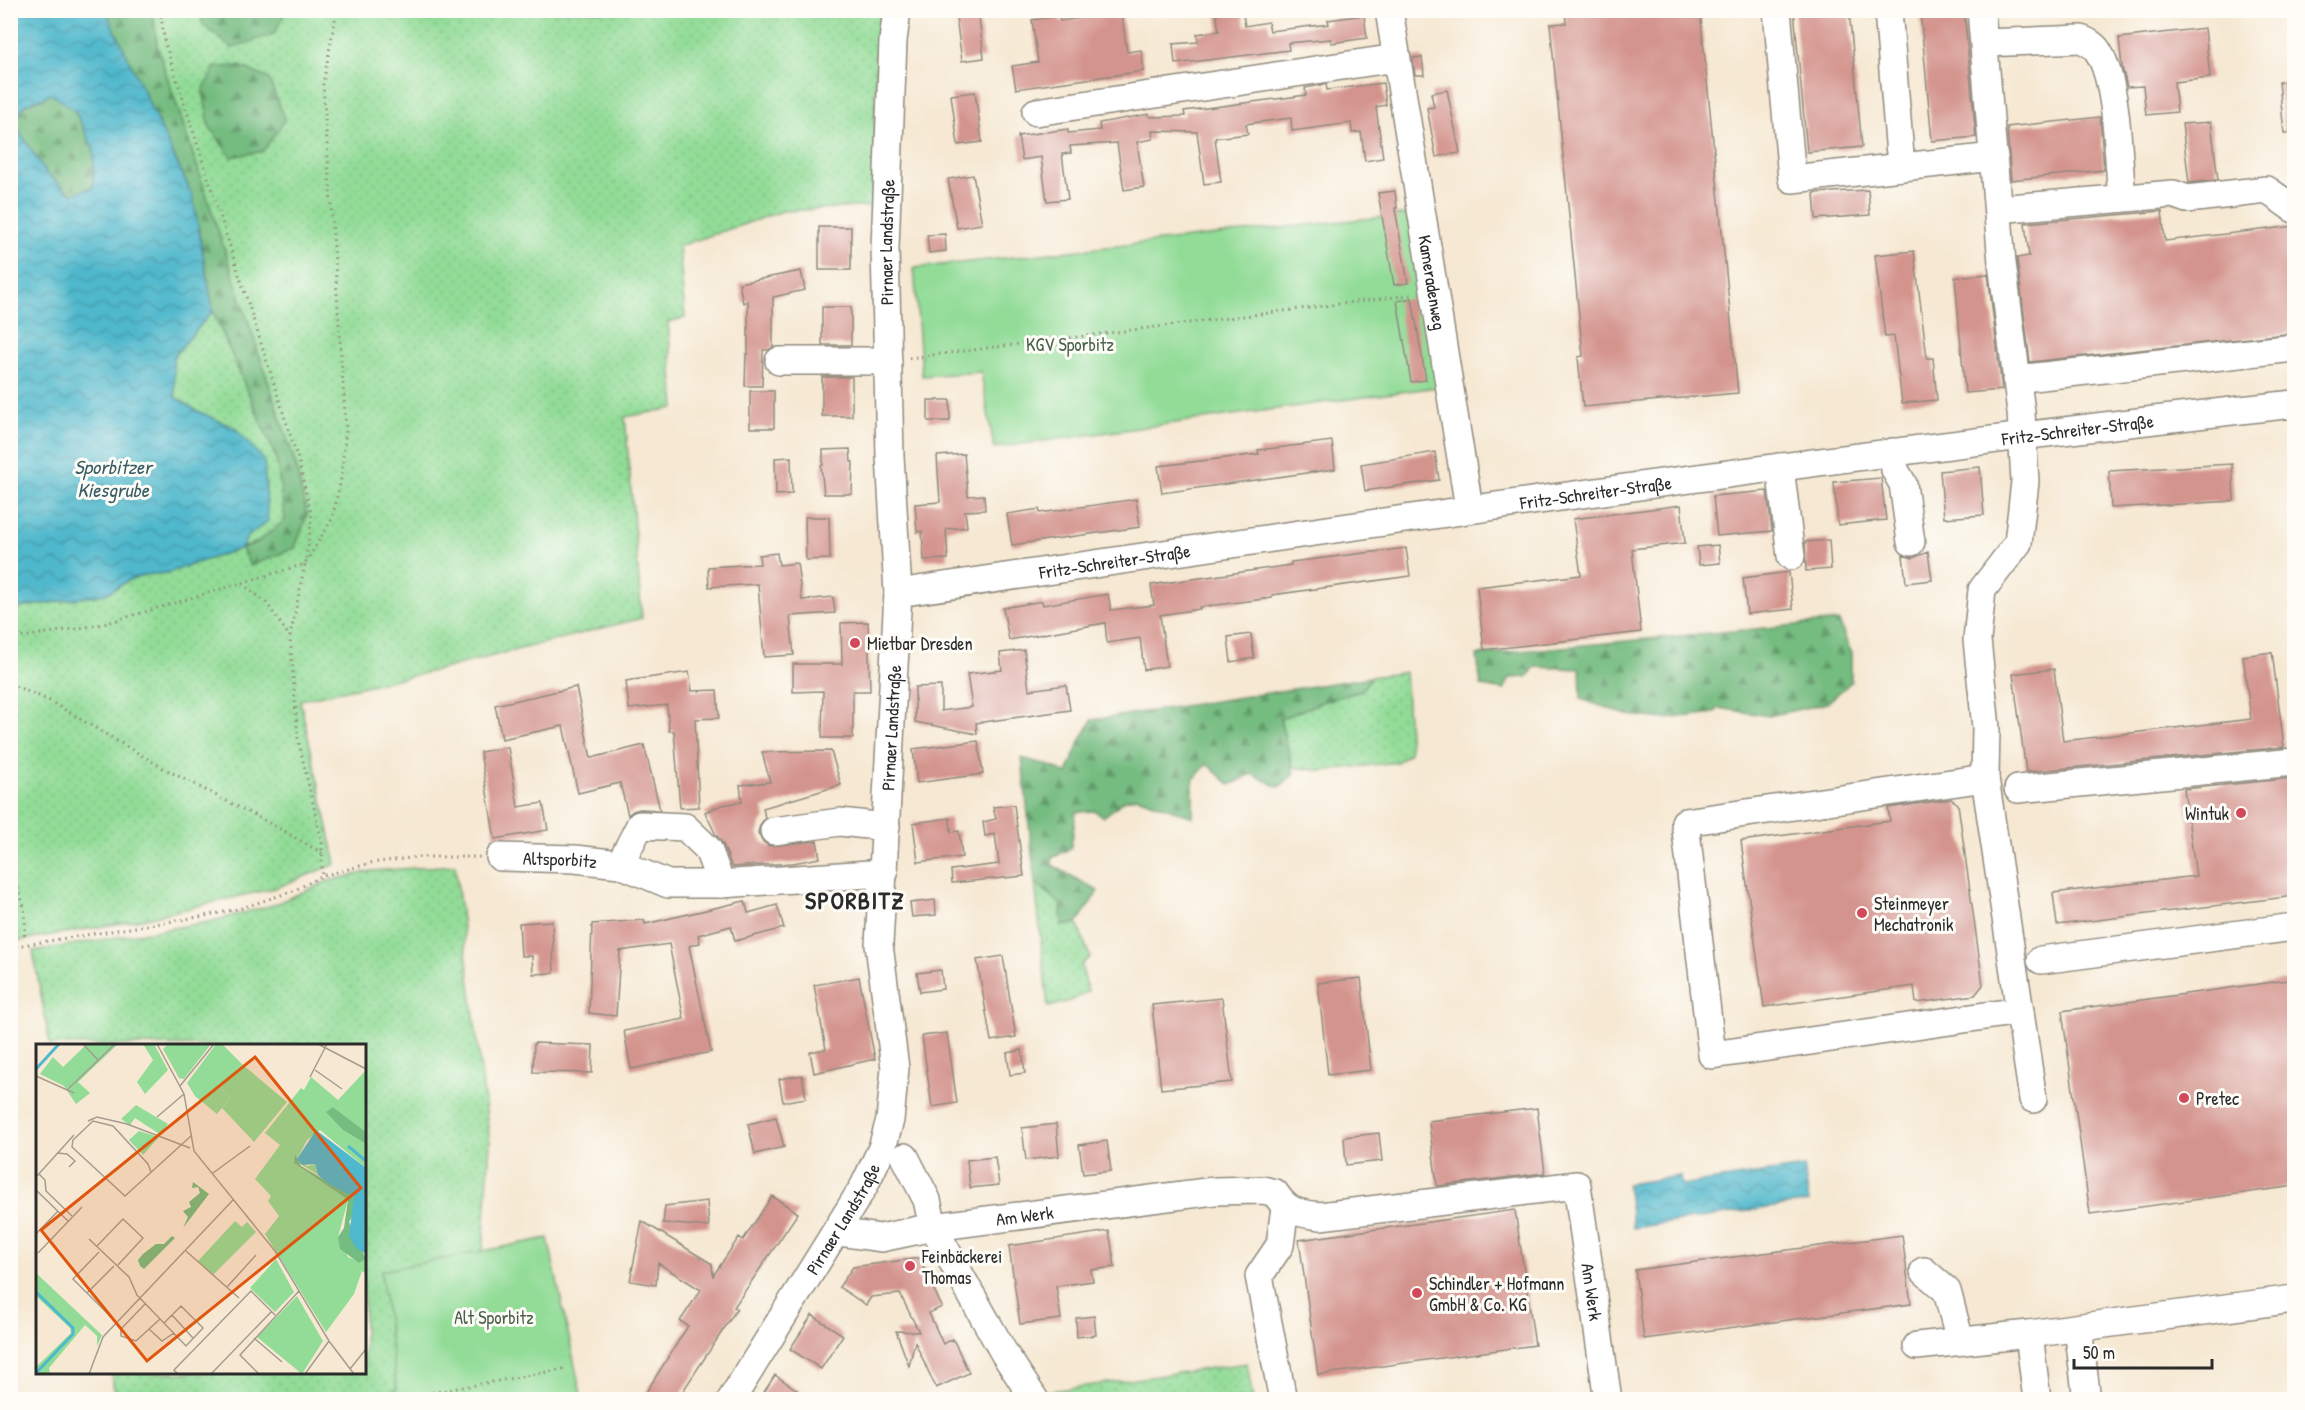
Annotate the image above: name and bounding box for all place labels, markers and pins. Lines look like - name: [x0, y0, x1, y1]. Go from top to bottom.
- place label: Mietbar Dresden: [867, 631, 973, 656]
- marker: Mietbar Dresden: [848, 636, 862, 650]
- place label: Wintuk: [2185, 801, 2230, 826]
- marker: Wintuk: [2234, 806, 2248, 820]
- place label: Steinmeyer Mechatronik: [1874, 891, 1954, 937]
- marker: Steinmeyer Mechatronik: [1855, 906, 1869, 920]
- place label: Pretec: [2196, 1086, 2239, 1111]
- marker: Pretec: [2177, 1091, 2191, 1105]
- place label: Feinbäckerei Thomas: [921, 1244, 1002, 1290]
- marker: Feinbäckerei Thomas: [903, 1259, 917, 1273]
- place label: Schindler + Hofmann GmbH & Co. KG: [1429, 1271, 1565, 1317]
- marker: Schindler + Hofmann GmbH & Co. KG: [1410, 1286, 1424, 1300]

